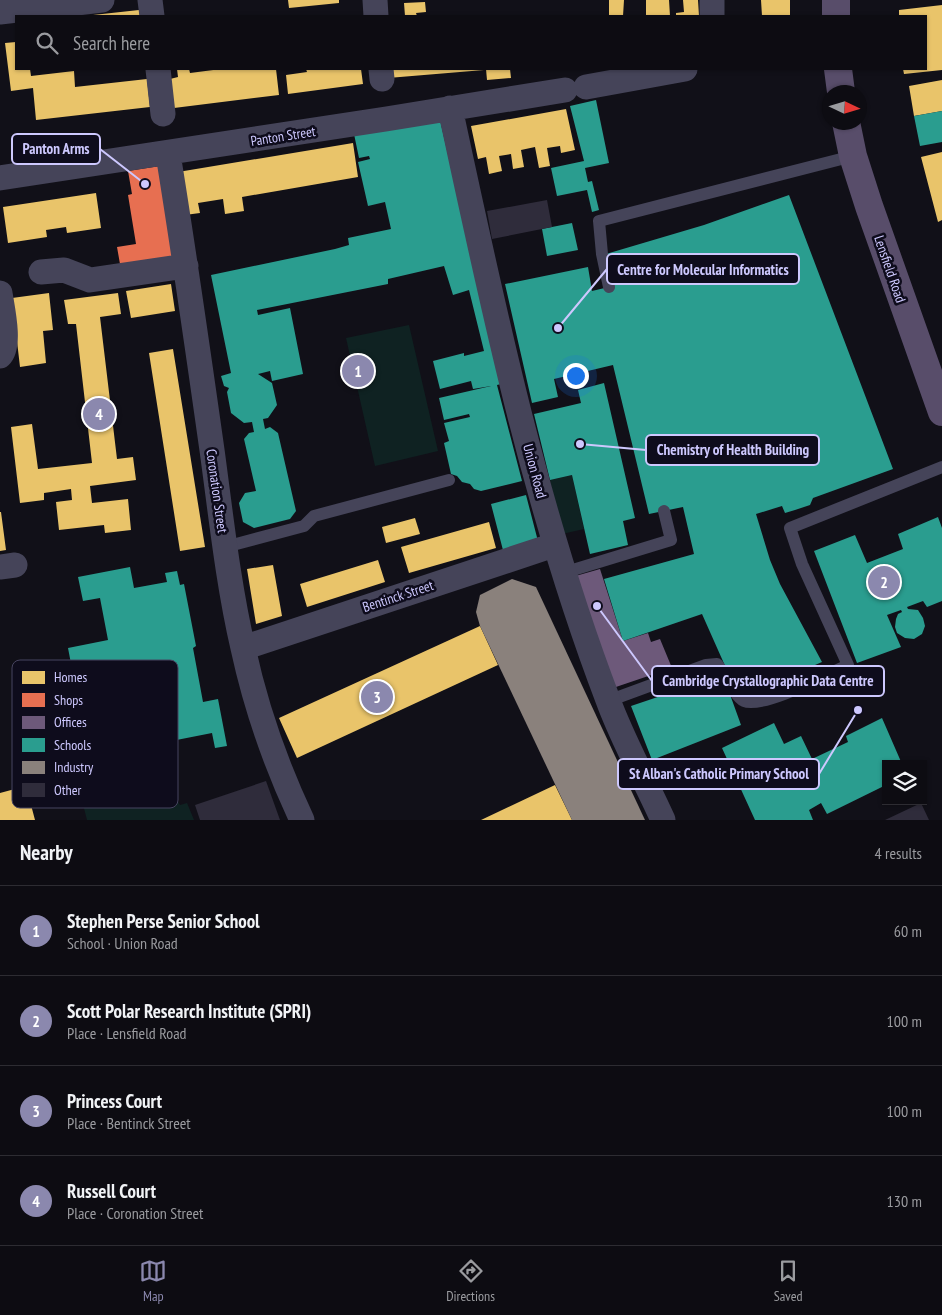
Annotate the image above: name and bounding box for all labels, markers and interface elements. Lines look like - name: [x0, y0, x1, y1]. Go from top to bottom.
- search box: [15, 15, 927, 70]
- icon: search: [33, 29, 61, 57]
- text: Search here: [73, 31, 150, 55]
- north arrow: [822, 85, 867, 130]
- street label: Panton Street: [249, 122, 317, 150]
- callout: Panton Arms: [12, 134, 100, 164]
- text: Panton Arms: [22, 139, 90, 158]
- street label: Lensfield Road: [870, 233, 910, 305]
- callout: Centre for Molecular Informatics: [607, 254, 799, 284]
- text: Centre for Molecular Informatics: [617, 260, 789, 279]
- pin: 1: [342, 352, 374, 390]
- your location: [563, 363, 589, 389]
- pin: 4: [83, 395, 115, 433]
- callout: Chemistry of Health Building: [646, 435, 819, 465]
- text: Chemistry of Health Building: [657, 440, 810, 459]
- street label: Union Road: [519, 442, 551, 500]
- street label: Coronation Street: [202, 448, 232, 534]
- pin: 2: [868, 563, 900, 601]
- street label: Bentinck Street: [360, 576, 436, 616]
- legend: [12, 660, 178, 808]
- callout: Cambridge Crystallographic Data Centre: [652, 666, 884, 696]
- text: Homes: [54, 668, 87, 686]
- text: Cambridge Crystallographic Data Centre: [662, 671, 874, 690]
- pin: 3: [361, 678, 393, 716]
- text: Shops: [54, 691, 83, 709]
- text: Offices: [54, 713, 87, 731]
- text: Schools: [54, 736, 91, 754]
- text: Industry: [54, 758, 94, 776]
- callout: St Alban's Catholic Primary School: [618, 759, 819, 789]
- map controls: [882, 760, 927, 805]
- button: layers: [882, 760, 927, 805]
- text: St Alban's Catholic Primary School: [629, 764, 809, 783]
- text: Other: [54, 781, 81, 799]
- text: Nearby: [20, 839, 73, 866]
- text: 4 results: [875, 843, 922, 863]
- text: Stephen Perse Senior School: [67, 909, 260, 933]
- text: 1: [32, 921, 40, 941]
- text: 60 m: [894, 921, 922, 941]
- text: School · Union Road: [67, 933, 178, 953]
- text: Scott Polar Research Institute (SPRI): [67, 999, 311, 1023]
- text: 2: [32, 1011, 40, 1031]
- text: 100 m: [887, 1011, 922, 1031]
- text: Place · Lensfield Road: [67, 1023, 187, 1043]
- text: Princess Court: [67, 1089, 162, 1113]
- text: 3: [32, 1101, 40, 1121]
- text: 100 m: [887, 1101, 922, 1121]
- text: Place · Bentinck Street: [67, 1113, 191, 1133]
- text: Russell Court: [67, 1179, 156, 1203]
- text: 4: [32, 1191, 40, 1211]
- text: 130 m: [887, 1191, 922, 1211]
- text: Place · Coronation Street: [67, 1203, 203, 1223]
- tab: Map: [139, 1257, 167, 1305]
- tab: Directions: [446, 1257, 495, 1305]
- tab: Saved: [774, 1257, 803, 1305]

